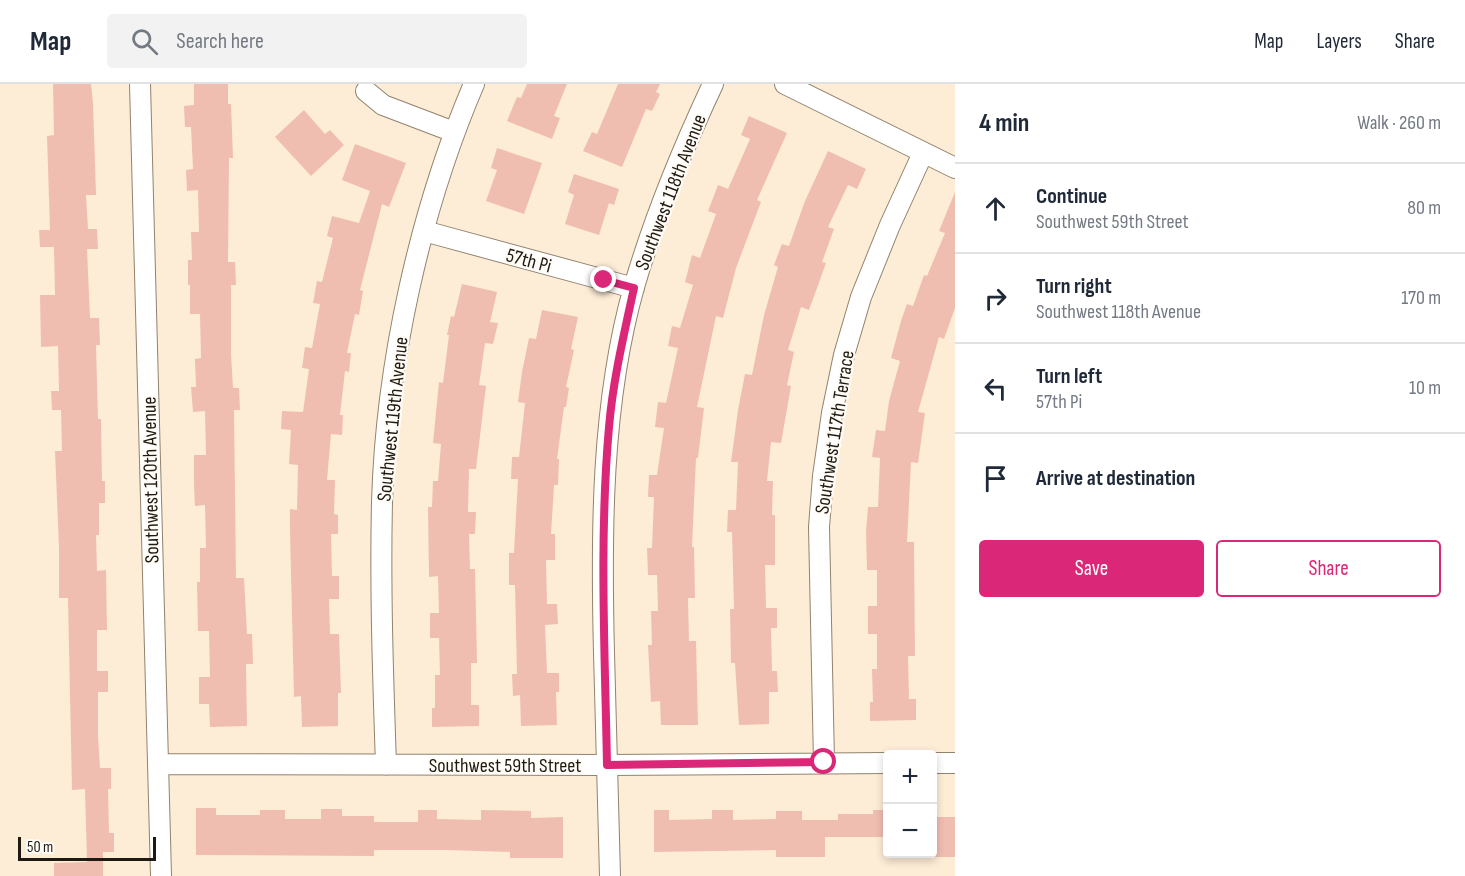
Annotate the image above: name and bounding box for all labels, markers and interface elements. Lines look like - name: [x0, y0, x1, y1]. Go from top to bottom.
- search box: [107, 14, 527, 68]
- text: Map: [30, 25, 71, 58]
- icon: search: [128, 25, 161, 58]
- text: Search here: [176, 28, 264, 55]
- text: Map: [1254, 29, 1283, 54]
- text: Layers: [1316, 29, 1362, 54]
- text: Share: [1395, 29, 1435, 54]
- text: 4 min: [979, 108, 1029, 139]
- street label: Southwest 118th Avenue: [630, 111, 712, 274]
- text: Walk · 260 m: [1357, 111, 1441, 135]
- text: Continue: [1036, 183, 1107, 210]
- icon: ahead: [979, 192, 1012, 225]
- text: 80 m: [1407, 196, 1441, 220]
- text: Southwest 59th Street: [1036, 210, 1189, 234]
- street label: 57th Pi: [503, 243, 554, 279]
- route end: [590, 266, 616, 292]
- text: Turn right: [1036, 273, 1112, 300]
- icon: right: [979, 282, 1012, 315]
- text: 170 m: [1401, 286, 1441, 310]
- text: Southwest 118th Avenue: [1036, 300, 1201, 324]
- street label: Southwest 119th Avenue: [372, 336, 414, 503]
- street label: Southwest 117th Terrace: [810, 349, 860, 516]
- text: Turn left: [1036, 363, 1102, 390]
- icon: left: [979, 372, 1012, 405]
- text: 10 m: [1409, 376, 1441, 400]
- text: 57th Pi: [1036, 390, 1082, 414]
- street label: Southwest 120th Avenue: [138, 396, 164, 563]
- icon: arrive: [979, 462, 1012, 495]
- text: Arrive at destination: [1036, 465, 1195, 492]
- button: Save: [979, 540, 1204, 597]
- button: Share: [1216, 540, 1441, 597]
- route start: [810, 748, 836, 774]
- map controls: [883, 750, 937, 858]
- button: +: [883, 750, 937, 804]
- street label: Southwest 59th Street: [429, 754, 581, 778]
- button: −: [883, 804, 937, 858]
- scale bar: [18, 834, 156, 862]
- text: 50 m: [27, 838, 53, 857]

